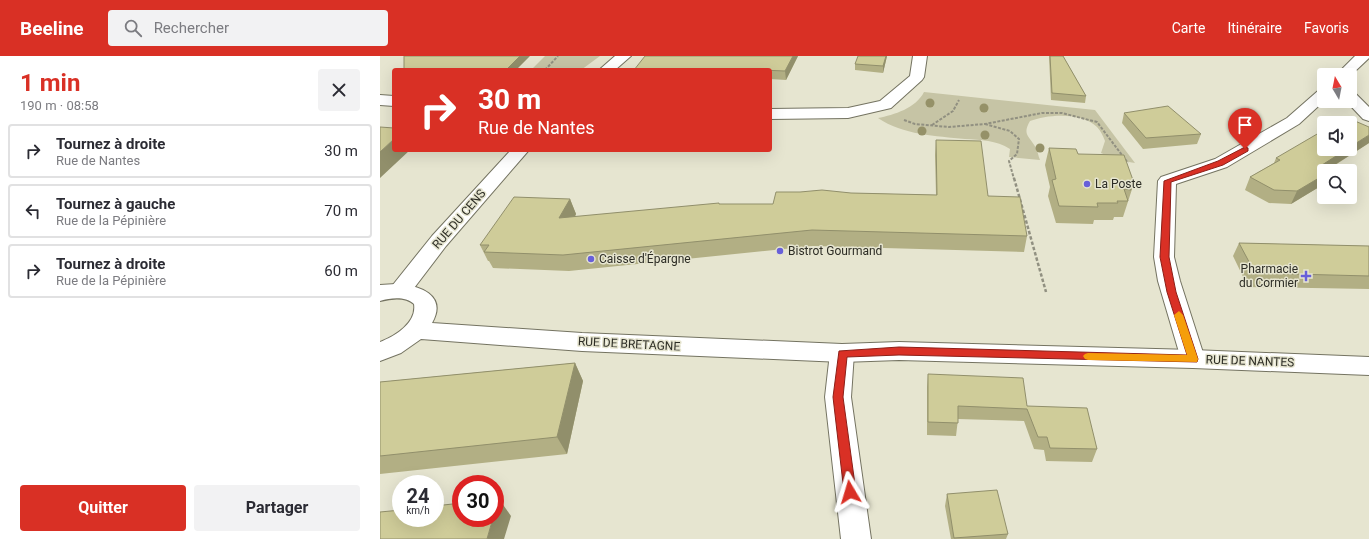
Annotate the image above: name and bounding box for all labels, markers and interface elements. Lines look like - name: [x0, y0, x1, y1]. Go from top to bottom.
- search box: [108, 10, 388, 46]
- text: Beeline: [20, 17, 84, 40]
- icon: search: [122, 17, 144, 39]
- text: Rechercher: [154, 19, 229, 37]
- text: Carte: [1172, 20, 1205, 36]
- text: Itinéraire: [1227, 20, 1282, 36]
- text: Favoris: [1304, 20, 1349, 36]
- north arrow: [1317, 68, 1357, 108]
- map controls: [1317, 68, 1357, 204]
- text: 1 min: [20, 69, 80, 97]
- button: close: [318, 69, 360, 111]
- text: 30 m: [478, 83, 541, 116]
- icon: right: [412, 84, 464, 136]
- text: 190 m · 08:58: [20, 98, 99, 113]
- pin: [1228, 108, 1262, 149]
- icon: arrive: [1234, 114, 1256, 136]
- button: sound: [1317, 116, 1357, 156]
- text: Rue de Nantes: [478, 117, 594, 138]
- text: Tournez à droite: [56, 135, 165, 153]
- icon: right: [22, 140, 44, 162]
- text: 30 m: [324, 142, 358, 160]
- text: Rue de Nantes: [56, 153, 140, 168]
- button: search: [1317, 164, 1357, 204]
- place label: La Poste: [1095, 177, 1142, 191]
- marker: La Poste: [1082, 179, 1092, 189]
- street label: RUE DU CENS: [429, 187, 489, 251]
- text: Tournez à gauche: [56, 195, 175, 213]
- icon: left: [22, 200, 44, 222]
- text: 70 m: [324, 202, 358, 220]
- text: Rue de la Pépinière: [56, 213, 166, 228]
- place label: Bistrot Gourmand: [788, 244, 882, 258]
- marker: Bistrot Gourmand: [775, 246, 785, 256]
- place label: Caisse d'Épargne: [599, 251, 691, 266]
- marker: Caisse d'Épargne: [586, 254, 596, 264]
- text: Tournez à droite: [56, 255, 165, 273]
- icon: right: [22, 260, 44, 282]
- text: 60 m: [324, 262, 358, 280]
- place label: Pharmacie du Cormier: [1239, 262, 1298, 290]
- marker: Pharmacie du Cormier: [1301, 271, 1311, 281]
- text: Rue de la Pépinière: [56, 273, 166, 288]
- street label: RUE DE BRETAGNE: [577, 334, 681, 354]
- street label: RUE DE NANTES: [1205, 352, 1295, 370]
- position arrow: [829, 471, 871, 513]
- speed limit sign: 30: [452, 475, 504, 527]
- text: 24: [407, 484, 429, 508]
- button: Quitter: [20, 485, 186, 531]
- button: Partager: [194, 485, 360, 531]
- text: km/h: [406, 505, 430, 516]

